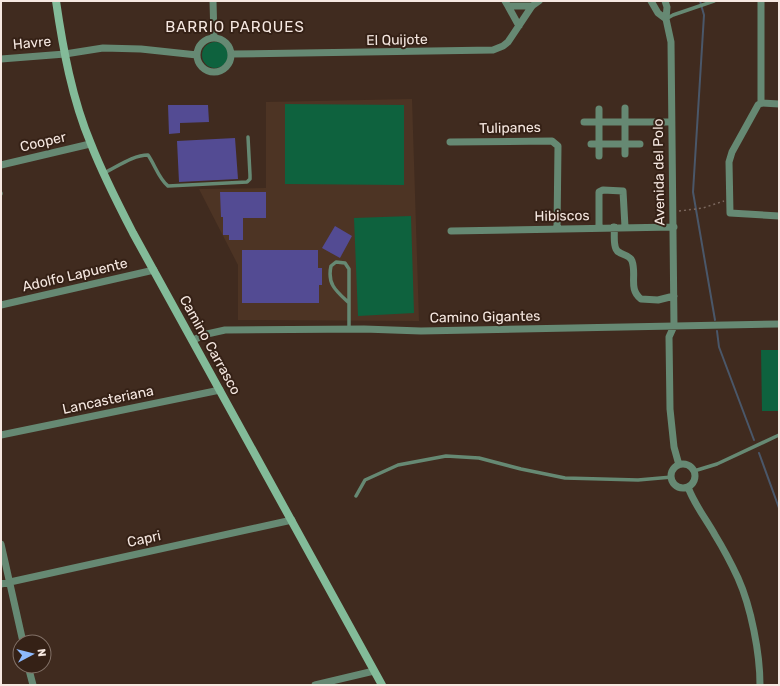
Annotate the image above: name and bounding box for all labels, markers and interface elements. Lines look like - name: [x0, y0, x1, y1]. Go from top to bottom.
- district label: BARRIO PARQUES: [165, 18, 305, 36]
- street label: El Quijote: [366, 31, 428, 49]
- street label: Havre: [12, 33, 52, 53]
- street label: Avenida del Polo: [650, 118, 668, 226]
- street label: Tulipanes: [479, 119, 541, 137]
- street label: Cooper: [18, 128, 68, 156]
- street label: Hibiscos: [534, 207, 590, 225]
- street label: Adolfo Lapuente: [21, 255, 130, 295]
- street label: Camino Carrasco: [176, 292, 244, 398]
- street label: Camino Gigantes: [430, 308, 540, 326]
- street label: Lancasteriana: [61, 382, 155, 418]
- street label: Capri: [126, 527, 162, 551]
- north arrow: [12, 634, 52, 674]
- text: N: [34, 648, 48, 658]

